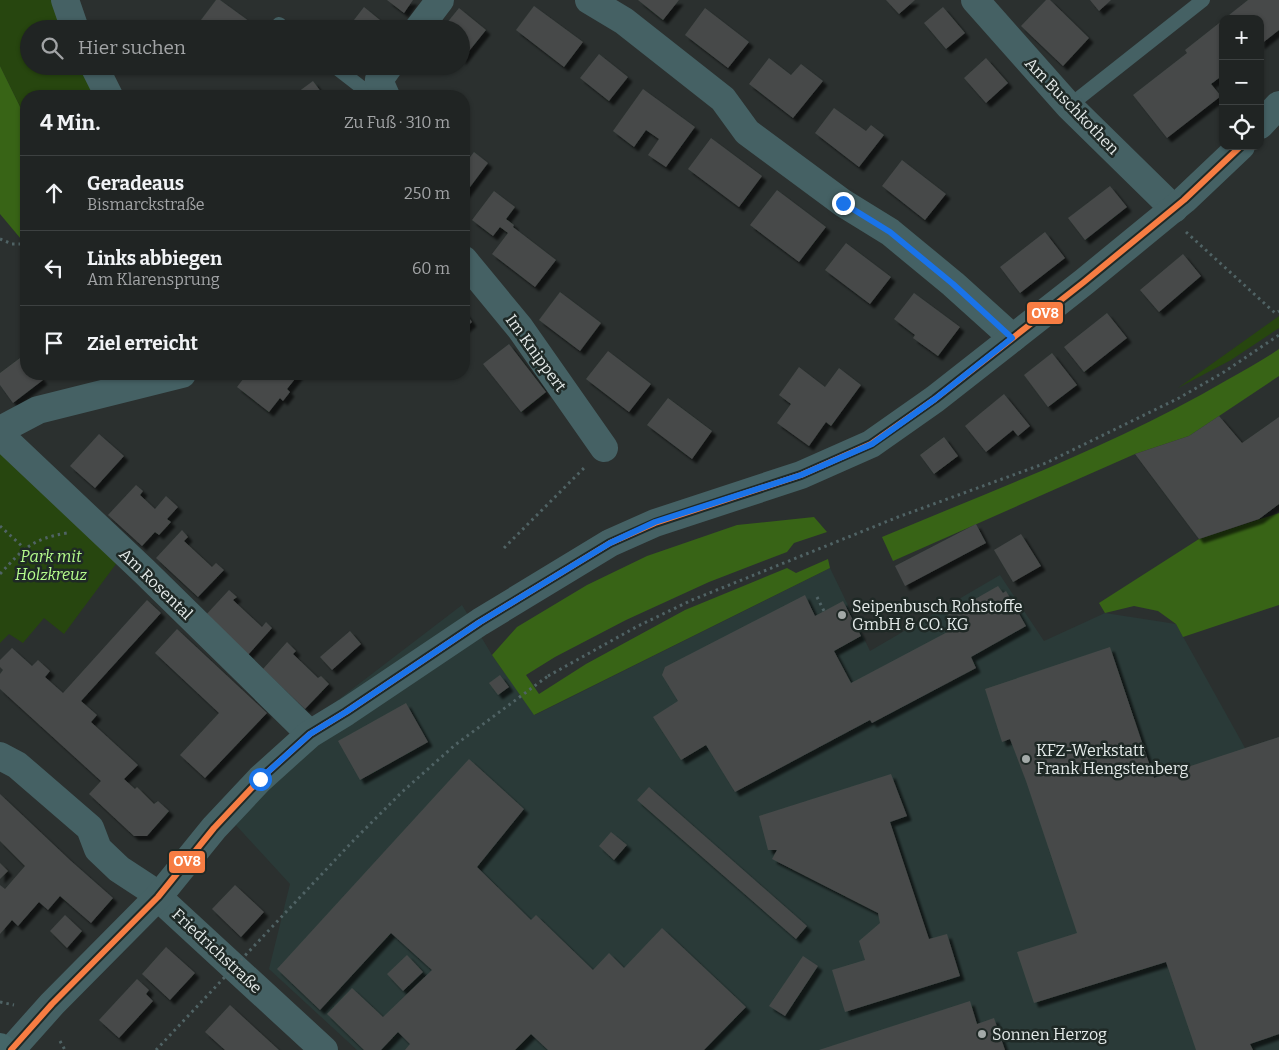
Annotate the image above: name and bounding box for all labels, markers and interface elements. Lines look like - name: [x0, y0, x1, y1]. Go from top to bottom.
- map controls: [1219, 15, 1264, 150]
- button: +: [1219, 15, 1264, 60]
- search box: [20, 20, 470, 75]
- icon: search: [38, 34, 66, 62]
- text: Hier suchen: [78, 36, 186, 59]
- street label: Am Buschkothen: [1021, 54, 1123, 158]
- button: −: [1219, 60, 1264, 105]
- button: locate: [1219, 105, 1264, 150]
- text: 4 Min.: [40, 110, 100, 136]
- text: Zu Fuß · 310 m: [344, 113, 450, 132]
- text: Geradeaus: [87, 172, 184, 195]
- icon: ahead: [40, 179, 68, 207]
- text: 250 m: [404, 184, 450, 203]
- route end: [832, 192, 855, 215]
- text: Bismarckstraße: [87, 195, 204, 214]
- text: Links abbiegen: [87, 247, 222, 270]
- icon: left: [40, 254, 68, 282]
- text: 60 m: [412, 259, 450, 278]
- text: Am Klarensprung: [87, 270, 220, 289]
- line badge: OV8: [1026, 301, 1064, 325]
- text: OV8: [1031, 305, 1059, 322]
- street label: Im Knippert: [502, 311, 570, 395]
- icon: arrive: [40, 329, 68, 357]
- text: Ziel erreicht: [87, 332, 198, 355]
- street label: Am Rosental: [115, 544, 197, 624]
- park label: Park mit Holzkreuz: [15, 547, 88, 584]
- place label: Seipenbusch Rohstoffe GmbH & CO. KG: [852, 597, 1022, 634]
- marker: Seipenbusch Rohstoffe GmbH & CO. KG: [836, 609, 848, 621]
- place label: KFZ-Werkstatt Frank Hengstenberg: [1036, 741, 1188, 778]
- marker: KFZ-Werkstatt Frank Hengstenberg: [1020, 753, 1032, 765]
- route start: [249, 768, 272, 791]
- line badge: OV8: [168, 850, 206, 874]
- text: OV8: [173, 853, 201, 870]
- street label: Friedrichstraße: [168, 905, 266, 997]
- place label: Sonnen Herzog: [992, 1025, 1107, 1044]
- marker: Sonnen Herzog: [976, 1028, 988, 1040]

